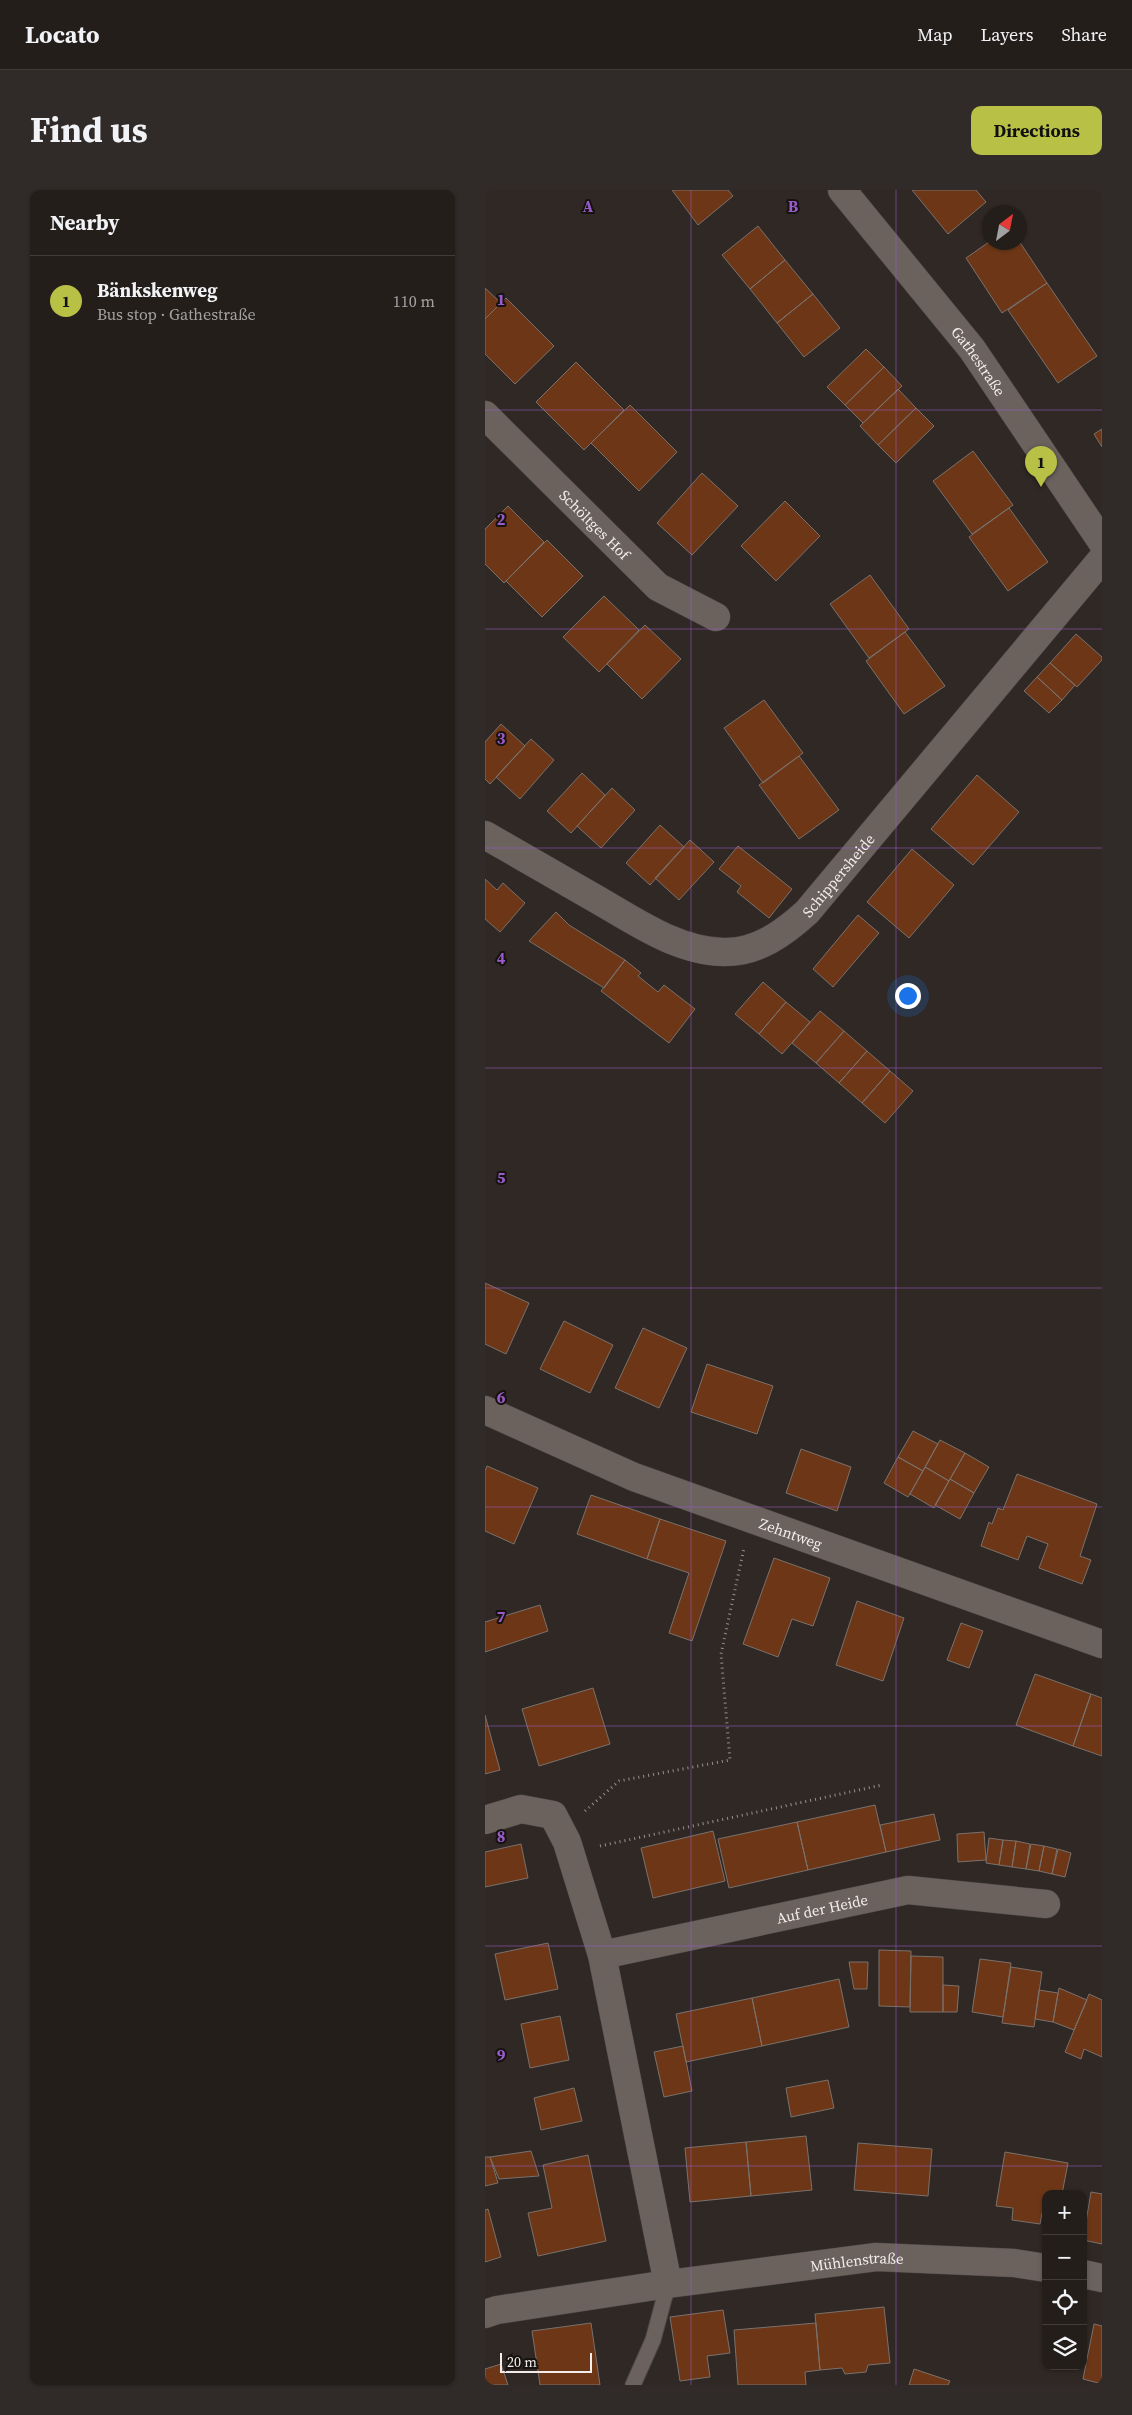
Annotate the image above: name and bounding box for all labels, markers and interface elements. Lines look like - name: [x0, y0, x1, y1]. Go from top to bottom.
- text: Locato: [25, 18, 100, 51]
- text: Map: [917, 22, 952, 47]
- text: Layers: [980, 22, 1033, 47]
- text: Share: [1061, 22, 1107, 47]
- text: Find us: [30, 106, 148, 154]
- button: Directions: [971, 106, 1102, 155]
- text: A: [583, 195, 594, 217]
- text: B: [788, 195, 799, 217]
- north arrow: [982, 205, 1027, 250]
- text: Nearby: [50, 208, 120, 237]
- text: Bänkskenweg: [97, 277, 217, 303]
- text: 1: [497, 288, 505, 310]
- text: 1: [62, 290, 70, 312]
- text: 110 m: [393, 290, 435, 312]
- text: Bus stop · Gathestraße: [97, 303, 256, 325]
- street label: Gathestraße: [947, 321, 1011, 400]
- pin: 1: [1025, 446, 1057, 487]
- street label: Schöltges Hof: [555, 485, 636, 565]
- text: 2: [497, 508, 506, 530]
- text: 3: [497, 727, 506, 749]
- street label: Schippersheide: [797, 828, 879, 921]
- text: 4: [497, 947, 506, 969]
- your location: [895, 983, 921, 1009]
- text: 5: [497, 1166, 506, 1188]
- text: 6: [497, 1386, 506, 1408]
- street label: Zehntweg: [757, 1512, 825, 1554]
- text: 7: [497, 1605, 506, 1627]
- text: 8: [497, 1825, 505, 1847]
- street label: Auf der Heide: [774, 1888, 870, 1928]
- text: 9: [497, 2044, 506, 2066]
- map controls: [1042, 2190, 1087, 2370]
- button: +: [1042, 2190, 1087, 2235]
- button: −: [1042, 2235, 1087, 2280]
- street label: Mühlenstraße: [809, 2246, 904, 2276]
- button: locate: [1042, 2280, 1087, 2325]
- button: layers: [1042, 2325, 1087, 2370]
- scale bar: [500, 2350, 593, 2373]
- text: 20 m: [507, 2352, 537, 2372]

